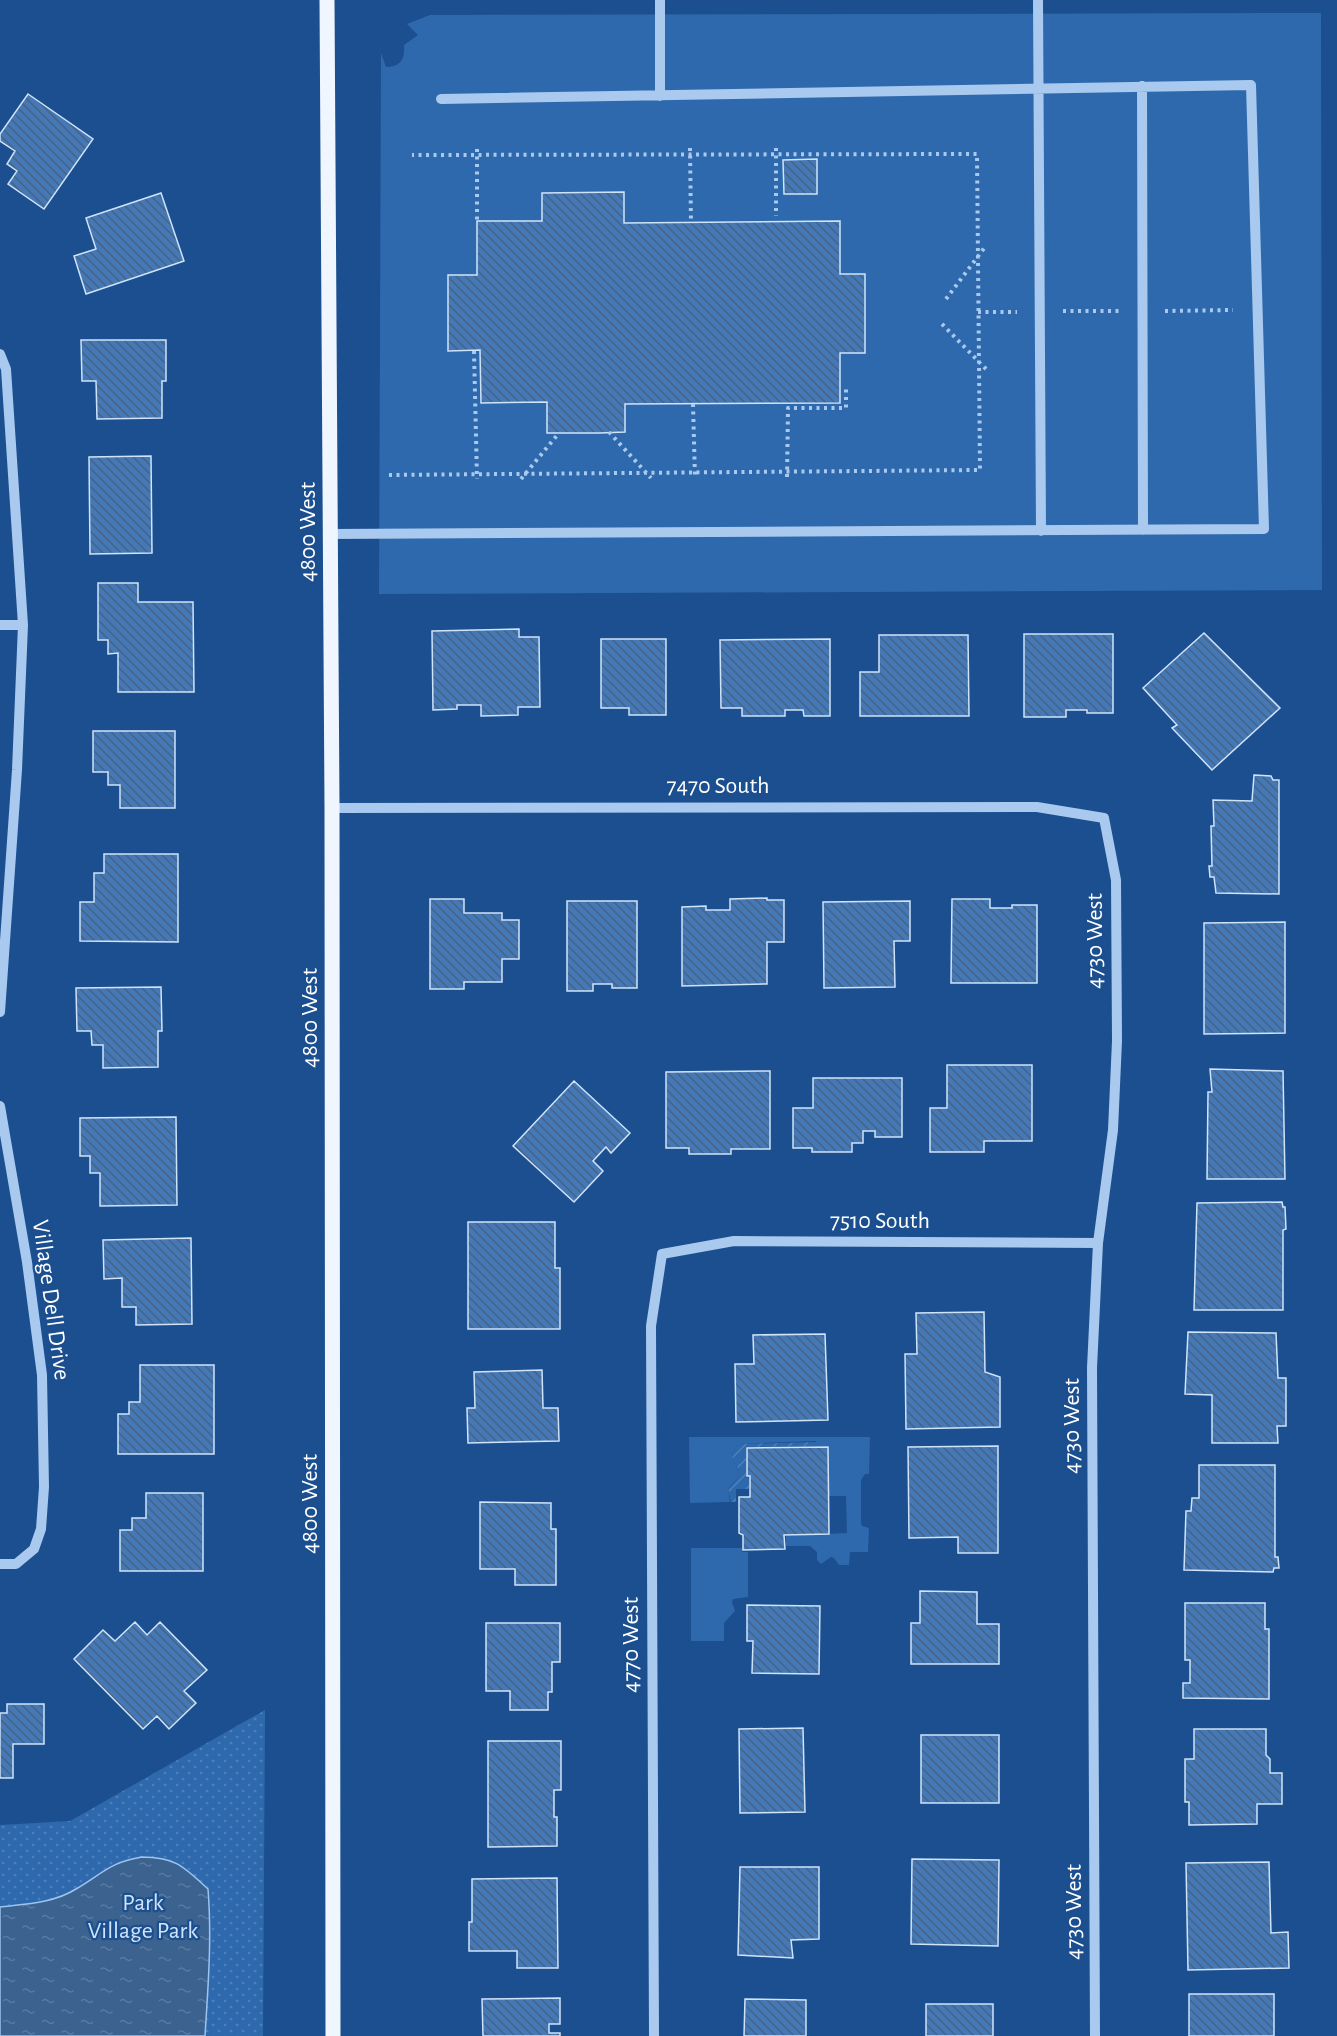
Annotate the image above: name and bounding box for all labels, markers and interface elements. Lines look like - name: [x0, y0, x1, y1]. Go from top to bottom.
- street label: 4800 West: [296, 482, 320, 582]
- street label: 7470 South: [666, 774, 770, 798]
- street label: 4730 West: [1083, 893, 1107, 989]
- street label: 4800 West: [298, 968, 322, 1068]
- street label: 7510 South: [830, 1209, 930, 1233]
- street label: Village Dell Drive: [28, 1218, 74, 1382]
- street label: 4730 West: [1060, 1378, 1084, 1474]
- street label: 4800 West: [298, 1454, 322, 1554]
- street label: 4770 West: [619, 1597, 643, 1693]
- street label: 4730 West: [1062, 1864, 1086, 1960]
- park label: Park Village Park: [88, 1891, 198, 1943]

